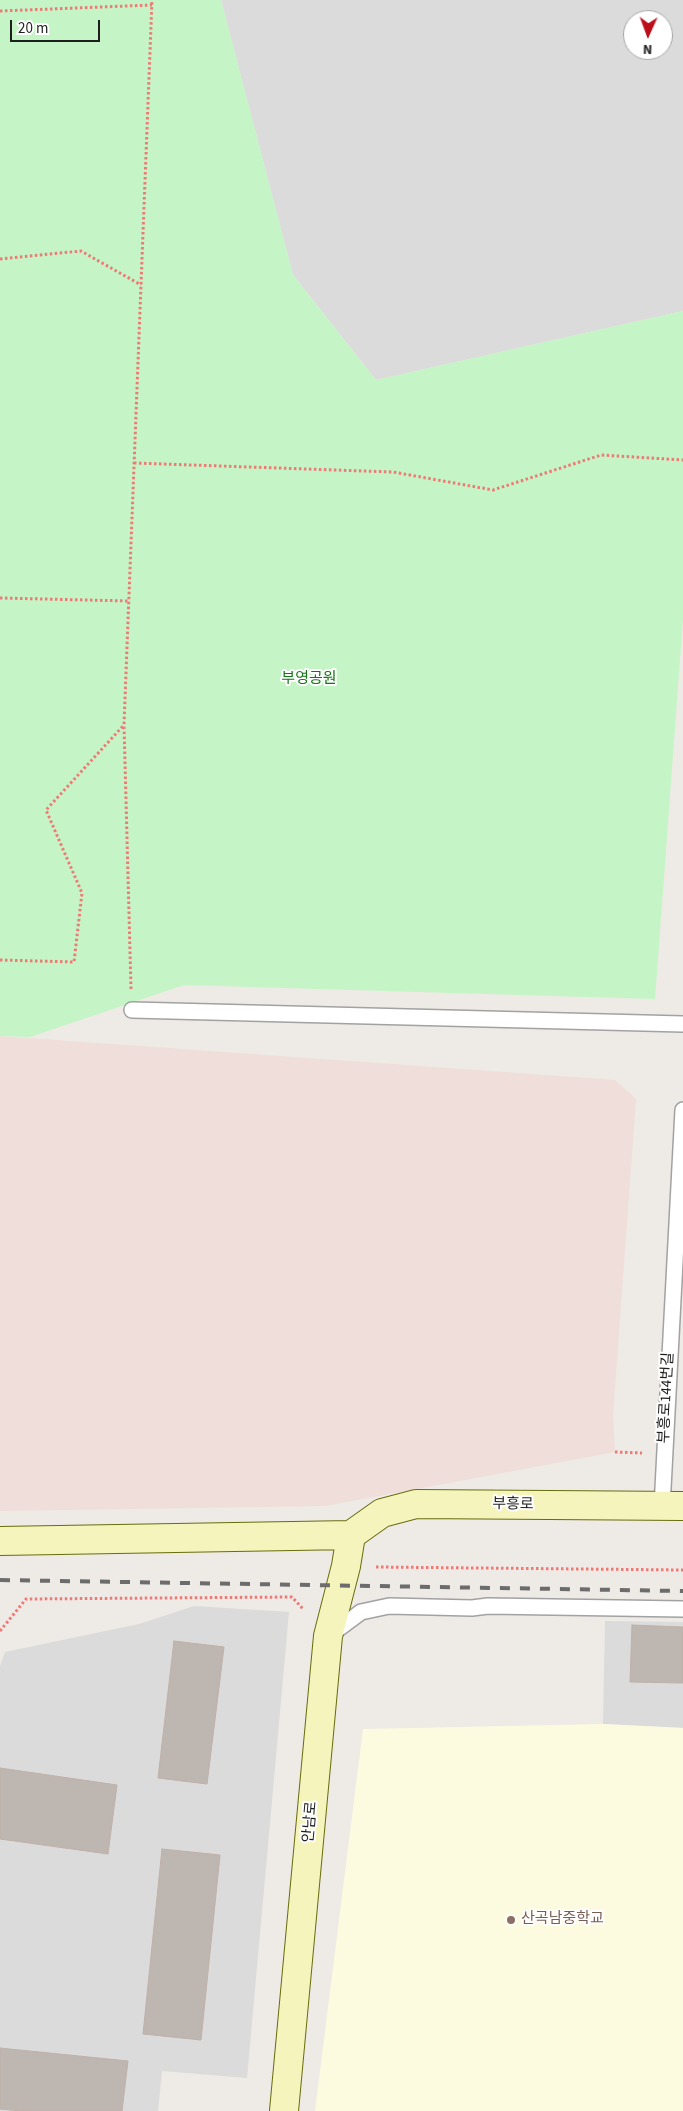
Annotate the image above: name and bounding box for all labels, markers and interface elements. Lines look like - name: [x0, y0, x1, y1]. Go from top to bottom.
- scale bar: [12, 10, 102, 42]
- north arrow: [623, 10, 673, 60]
- text: 20 m: [18, 18, 48, 39]
- text: N: [643, 39, 653, 59]
- park label: 부영공원: [281, 671, 337, 689]
- street label: 부흥로144번길: [656, 1352, 678, 1444]
- street label: 부흥로: [492, 1496, 534, 1514]
- street label: 안남로: [300, 1801, 322, 1843]
- place label: 산곡남중학교: [521, 1911, 604, 1929]
- marker: 산곡남중학교: [505, 1914, 517, 1926]

